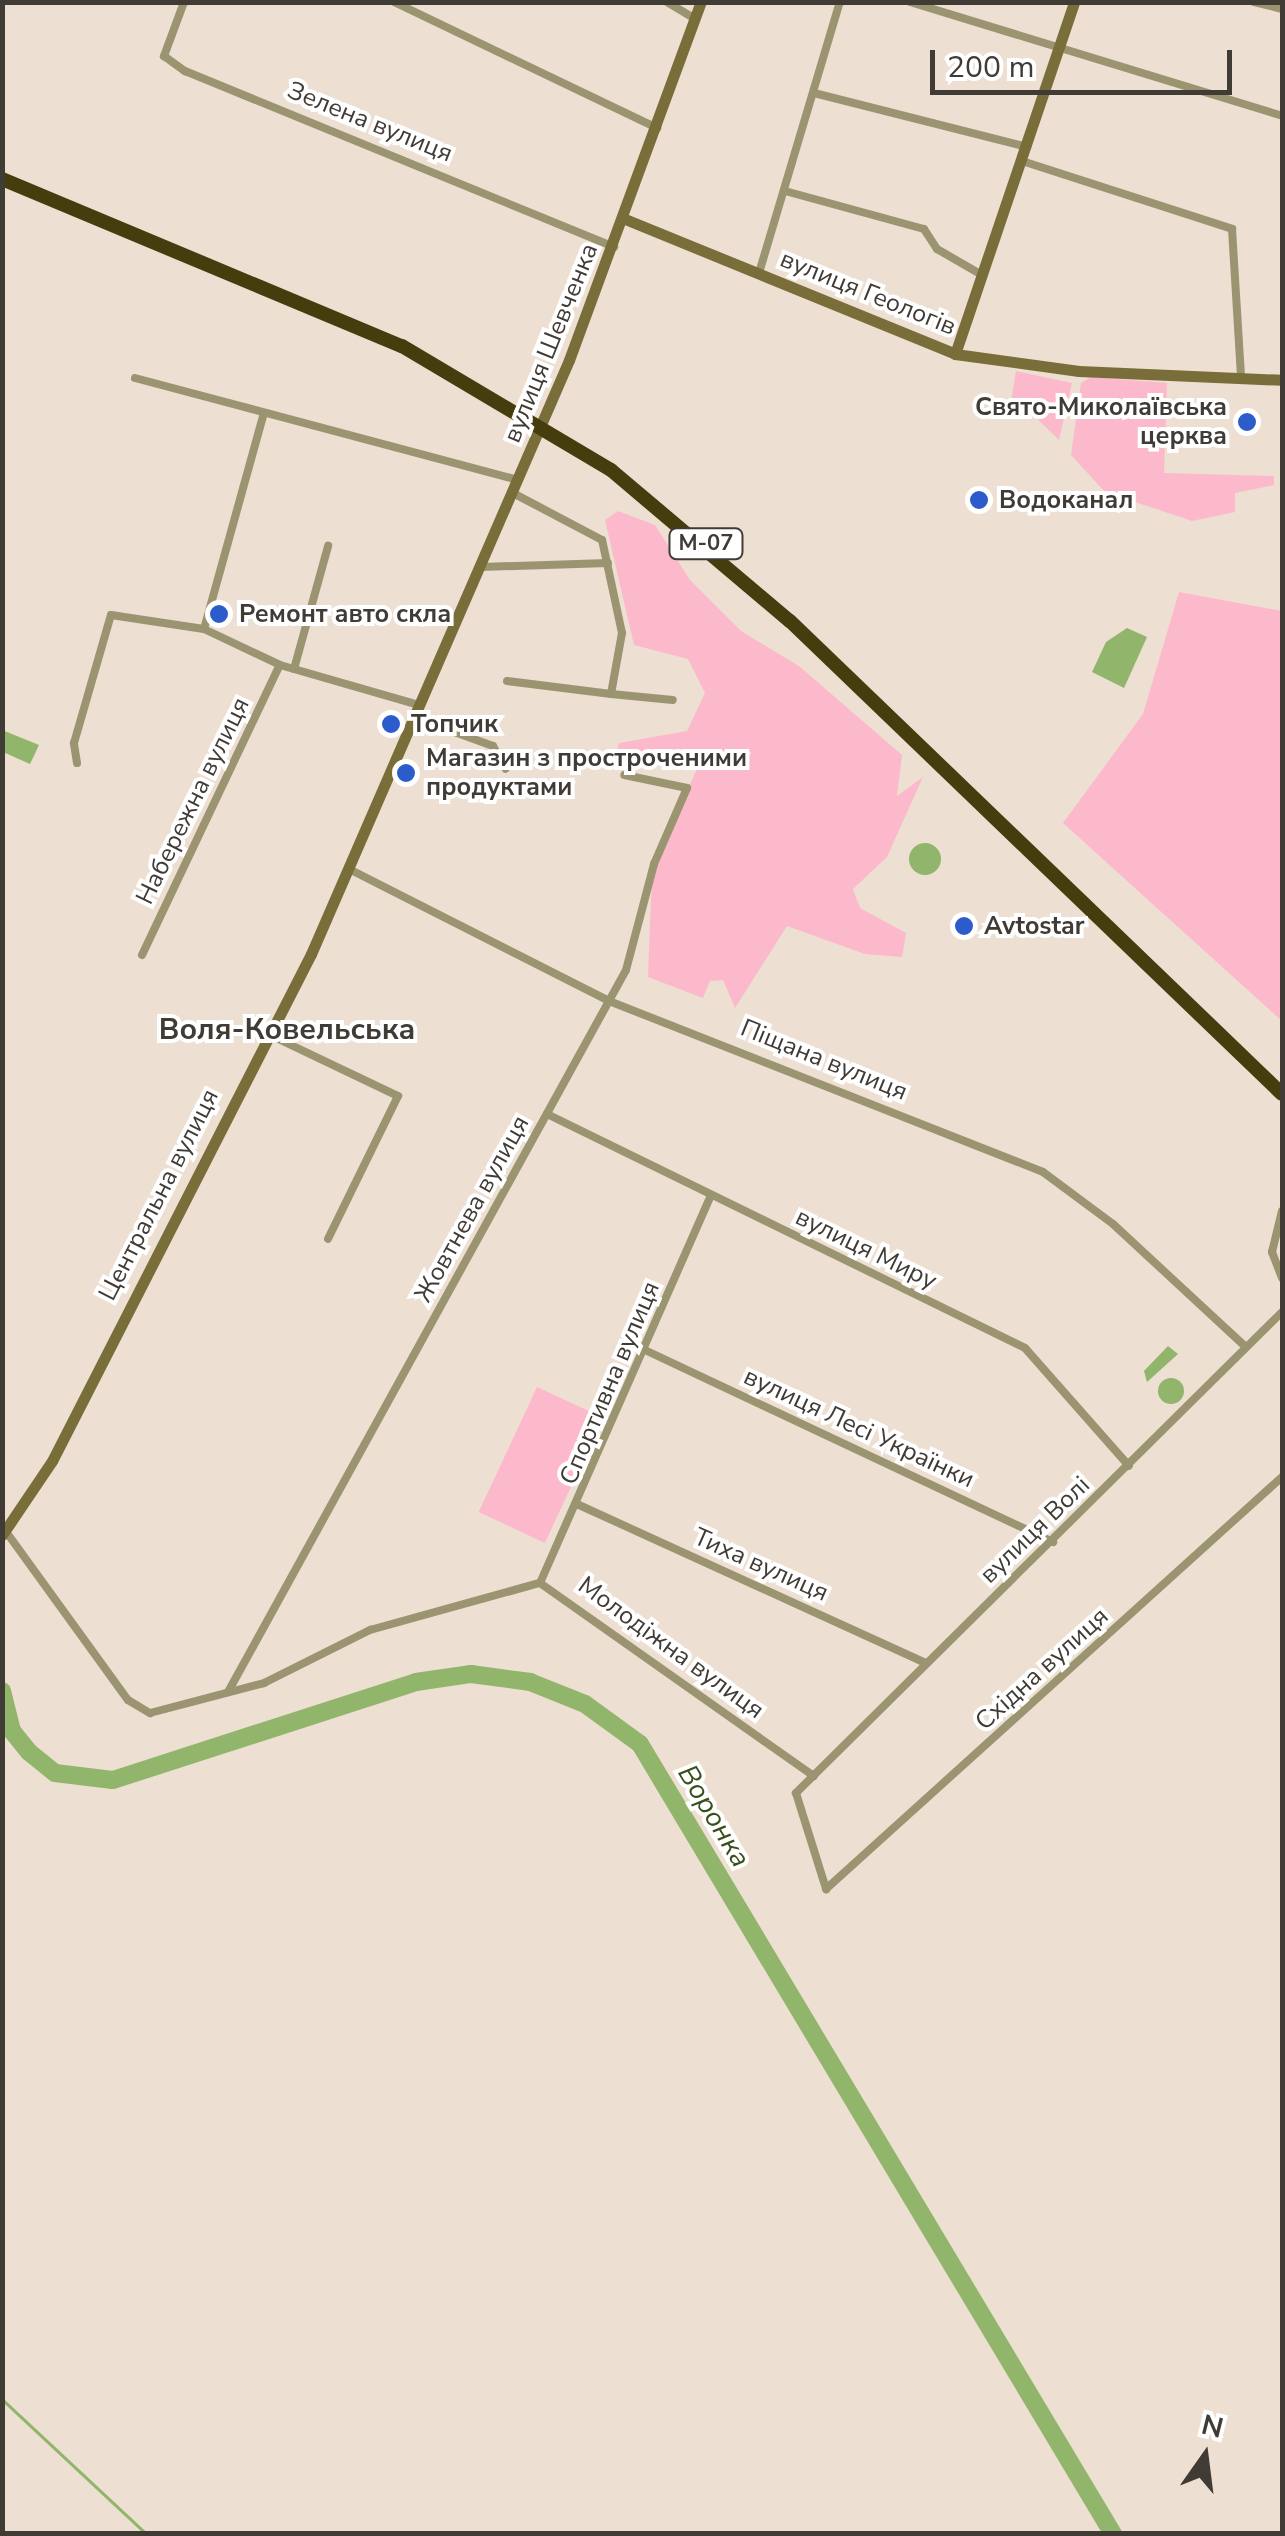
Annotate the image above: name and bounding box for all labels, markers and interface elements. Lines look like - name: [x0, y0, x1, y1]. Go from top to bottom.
- scale bar: [935, 30, 1238, 92]
- text: 200 m: [947, 47, 1034, 88]
- street label: Зелена вулиця: [283, 75, 457, 169]
- street label: вулиця Шевченка: [497, 239, 605, 447]
- street label: вулиця Геологів: [776, 244, 960, 342]
- place label: Свято-Миколаївська церква: [975, 393, 1227, 452]
- marker: Свято-Миколаївська церква: [1236, 411, 1258, 433]
- place label: Водоканал: [999, 485, 1133, 515]
- marker: Водоканал: [968, 489, 990, 511]
- road number: М-07: [666, 527, 746, 561]
- place label: Ремонт авто скла: [239, 599, 451, 629]
- marker: Ремонт авто скла: [208, 603, 230, 625]
- street label: Набережна вулиця: [130, 693, 256, 909]
- place label: Топчик: [411, 709, 498, 739]
- marker: Топчик: [380, 713, 402, 735]
- place label: Магазин з простроченими продуктами: [426, 744, 747, 803]
- marker: Магазин з простроченими продуктами: [395, 762, 417, 784]
- place label: Avtostar: [984, 911, 1084, 941]
- marker: Avtostar: [953, 915, 975, 937]
- district label: Воля-Ковельська: [159, 1012, 415, 1048]
- street label: Піщана вулиця: [736, 1013, 912, 1107]
- street label: Центральна вулиця: [93, 1084, 225, 1306]
- street label: Жовтнева вулиця: [408, 1111, 536, 1307]
- street label: вулиця Миру: [790, 1202, 942, 1296]
- street label: Спортивна вулиця: [554, 1277, 666, 1489]
- street label: вулиця Лесі Українки: [739, 1361, 979, 1495]
- street label: вулиця Волі: [974, 1470, 1096, 1590]
- street label: Тиха вулиця: [689, 1522, 833, 1608]
- street label: Молодіжна вулиця: [572, 1571, 770, 1725]
- street label: Східна вулиця: [969, 1601, 1115, 1737]
- water label: Воронка: [670, 1759, 758, 1873]
- north arrow: [1155, 2406, 1255, 2506]
- text: N: [1197, 2406, 1227, 2448]

